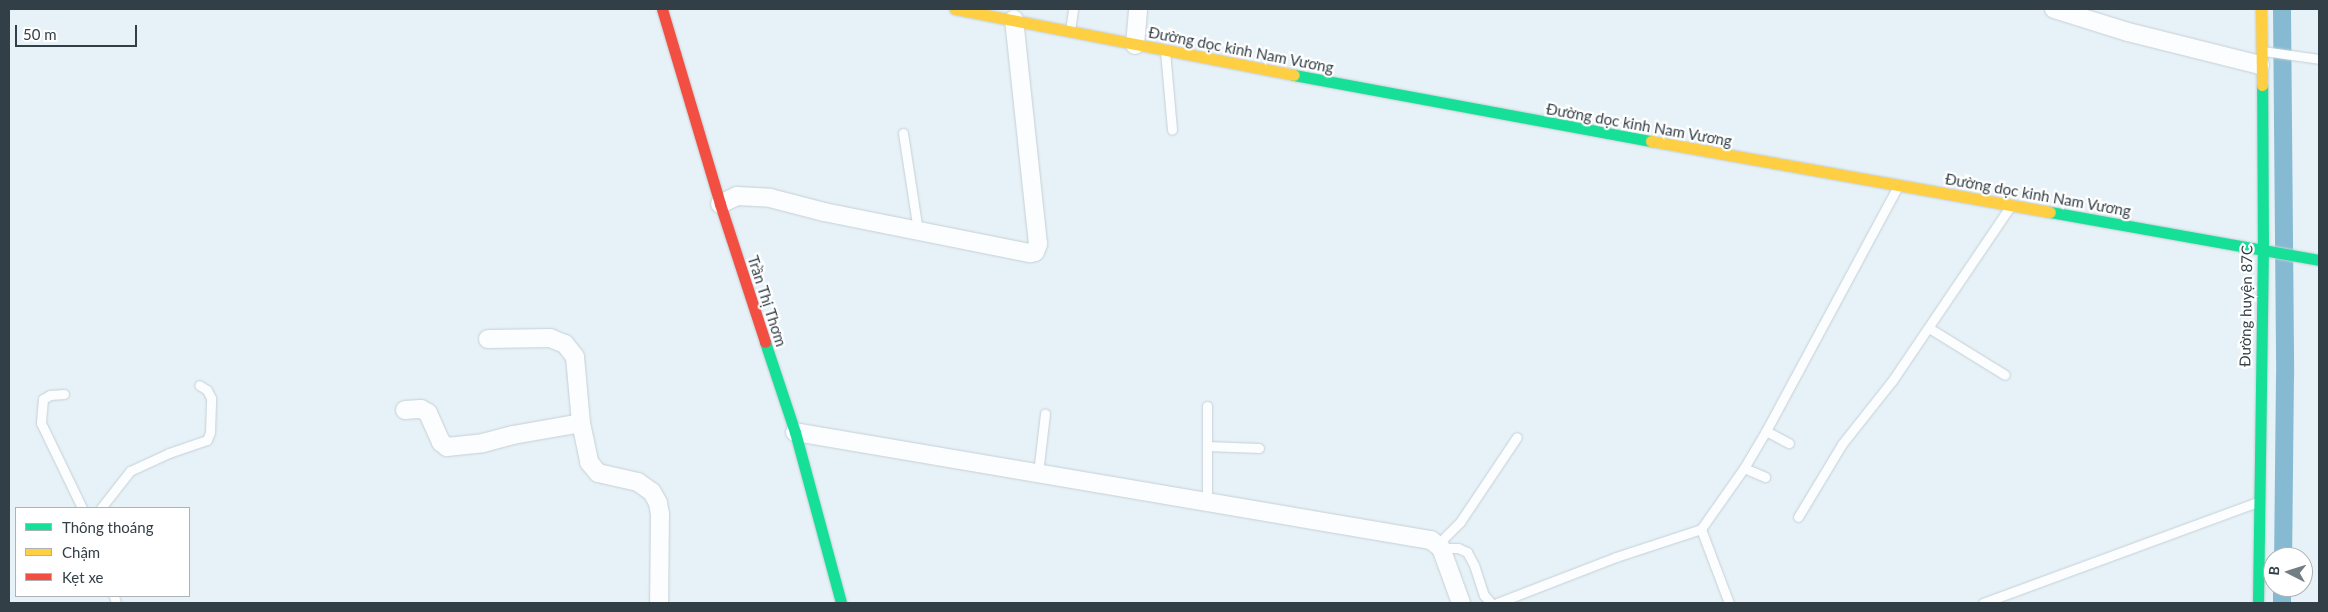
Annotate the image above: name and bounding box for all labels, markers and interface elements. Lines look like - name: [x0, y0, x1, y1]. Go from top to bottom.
- scale bar: [18, 15, 140, 47]
- street label: Đường dọc kinh Nam Vương: [1147, 23, 1335, 77]
- text: 50 m: [23, 25, 57, 43]
- street label: Đường dọc kinh Nam Vương: [1544, 100, 1734, 150]
- street label: Đường dọc kinh Nam Vương: [1943, 170, 2133, 220]
- street label: Đường huyện 87C: [2236, 245, 2256, 367]
- street label: Trần Thị Thơm: [744, 253, 790, 349]
- legend: [15, 507, 190, 597]
- text: Thông thoáng: [62, 518, 154, 536]
- text: Chậm: [62, 543, 100, 561]
- north arrow: [2263, 547, 2313, 597]
- text: B: [2265, 565, 2282, 576]
- text: Kẹt xe: [62, 568, 104, 586]

